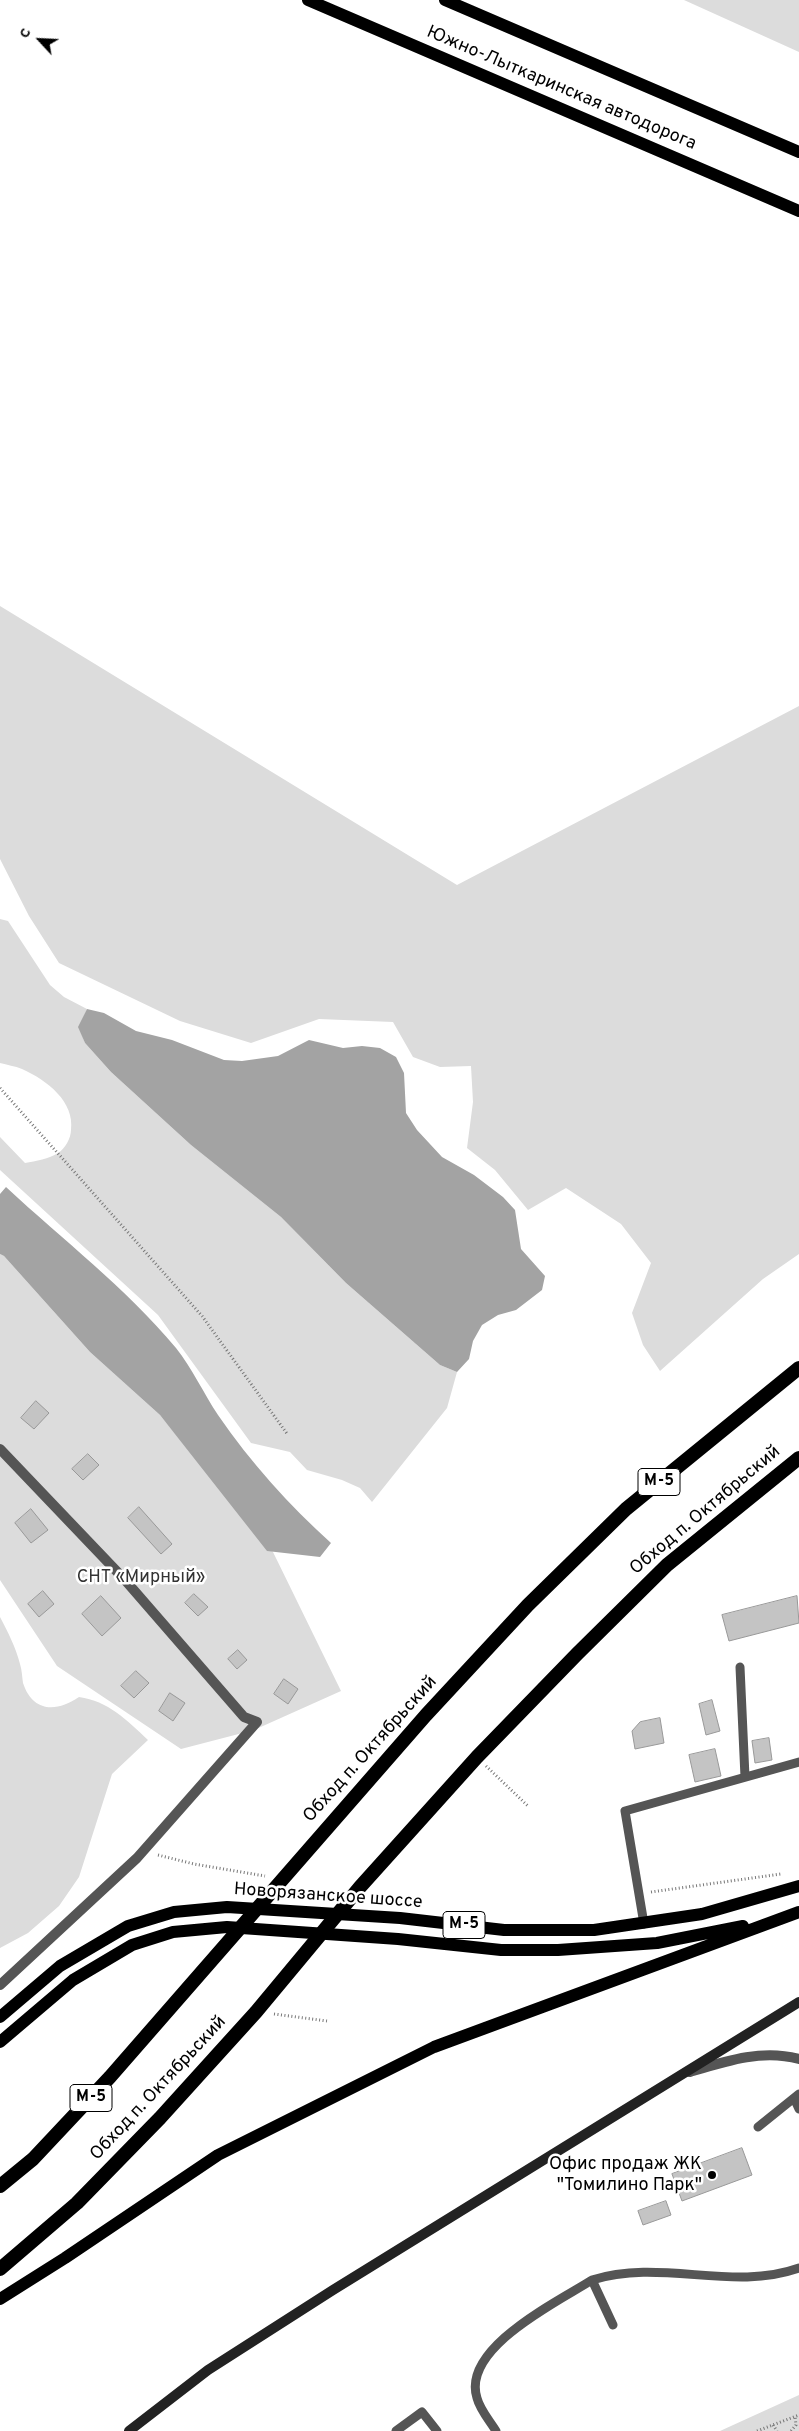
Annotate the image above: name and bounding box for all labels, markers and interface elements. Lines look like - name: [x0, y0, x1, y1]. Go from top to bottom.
- north arrow: [15, 15, 65, 65]
- street label: Южно-Лыткаринская автодорога: [423, 22, 699, 156]
- text: С: [16, 26, 36, 41]
- street label: Обход п. Октябрьский: [626, 1442, 786, 1580]
- road number: М-5: [638, 1468, 680, 1495]
- park label: СНТ «Мирный»: [77, 1567, 205, 1589]
- street label: Обход п. Октябрьский: [300, 1672, 442, 1828]
- street label: Новорязанское шоссе: [233, 1880, 423, 1914]
- road number: М-5: [443, 1912, 485, 1938]
- street label: Обход п. Октябрьский: [86, 2012, 232, 2166]
- road number: М-5: [70, 2084, 112, 2112]
- place label: Офис продаж ЖК "Томилино Парк": [549, 2154, 702, 2196]
- marker: Офис продаж ЖК "Томилино Парк": [706, 2169, 718, 2181]

